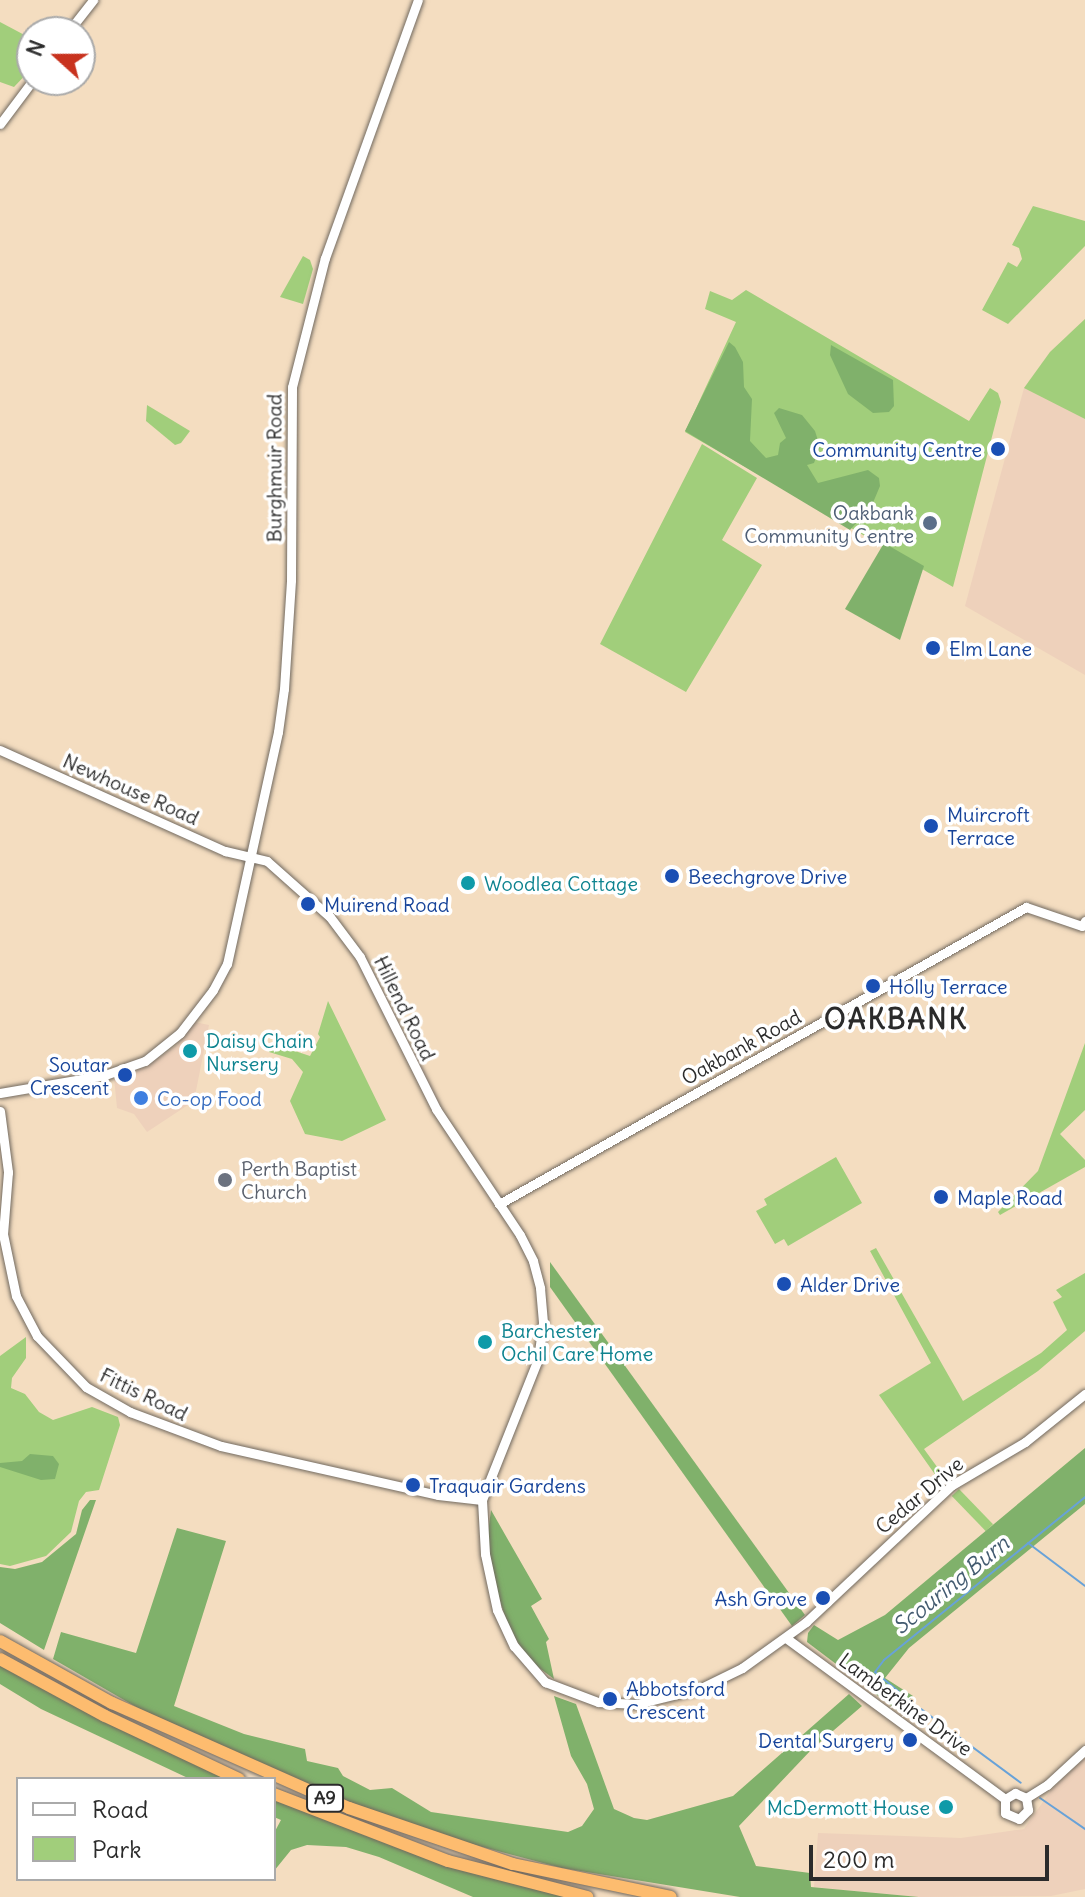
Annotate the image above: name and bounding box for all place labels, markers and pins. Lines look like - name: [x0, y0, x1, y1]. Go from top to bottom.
- place label: Community Centre: [812, 437, 982, 461]
- marker: Community Centre: [989, 440, 1007, 458]
- place label: Oakbank Community Centre: [744, 500, 914, 547]
- marker: Oakbank Community Centre: [921, 514, 939, 532]
- place label: Elm Lane: [949, 636, 1032, 660]
- marker: Elm Lane: [924, 639, 942, 657]
- place label: Muircroft Terrace: [947, 802, 1030, 849]
- marker: Muircroft Terrace: [922, 817, 940, 835]
- place label: Beechgrove Drive: [688, 864, 847, 888]
- marker: Beechgrove Drive: [663, 867, 681, 885]
- place label: Woodlea Cottage: [484, 871, 638, 895]
- marker: Woodlea Cottage: [459, 874, 477, 892]
- place label: Muirend Road: [324, 892, 450, 916]
- marker: Muirend Road: [299, 895, 317, 913]
- place label: Holly Terrace: [889, 974, 1008, 998]
- marker: Holly Terrace: [864, 977, 882, 995]
- place label: Daisy Chain Nursery: [206, 1028, 313, 1075]
- marker: Daisy Chain Nursery: [181, 1042, 199, 1060]
- place label: Soutar Crescent: [30, 1052, 109, 1099]
- marker: Soutar Crescent: [116, 1066, 134, 1084]
- place label: Co-op Food: [157, 1086, 262, 1110]
- marker: Co-op Food: [132, 1089, 150, 1107]
- place label: Perth Baptist Church: [241, 1156, 357, 1203]
- marker: Perth Baptist Church: [216, 1171, 234, 1189]
- place label: Maple Road: [957, 1185, 1063, 1209]
- marker: Maple Road: [932, 1188, 950, 1206]
- place label: Alder Drive: [800, 1272, 900, 1296]
- marker: Alder Drive: [775, 1275, 793, 1293]
- place label: Barchester Ochil Care Home: [501, 1318, 653, 1365]
- marker: Barchester Ochil Care Home: [476, 1333, 494, 1351]
- place label: Traquair Gardens: [429, 1473, 586, 1497]
- marker: Traquair Gardens: [404, 1476, 422, 1494]
- place label: Ash Grove: [715, 1586, 807, 1610]
- marker: Ash Grove: [814, 1589, 832, 1607]
- place label: Abbotsford Crescent: [626, 1676, 725, 1723]
- marker: Abbotsford Crescent: [601, 1690, 619, 1708]
- place label: Dental Surgery: [758, 1728, 894, 1752]
- marker: Dental Surgery: [901, 1731, 919, 1749]
- place label: McDermott House: [767, 1795, 930, 1819]
- marker: McDermott House: [937, 1798, 955, 1816]

